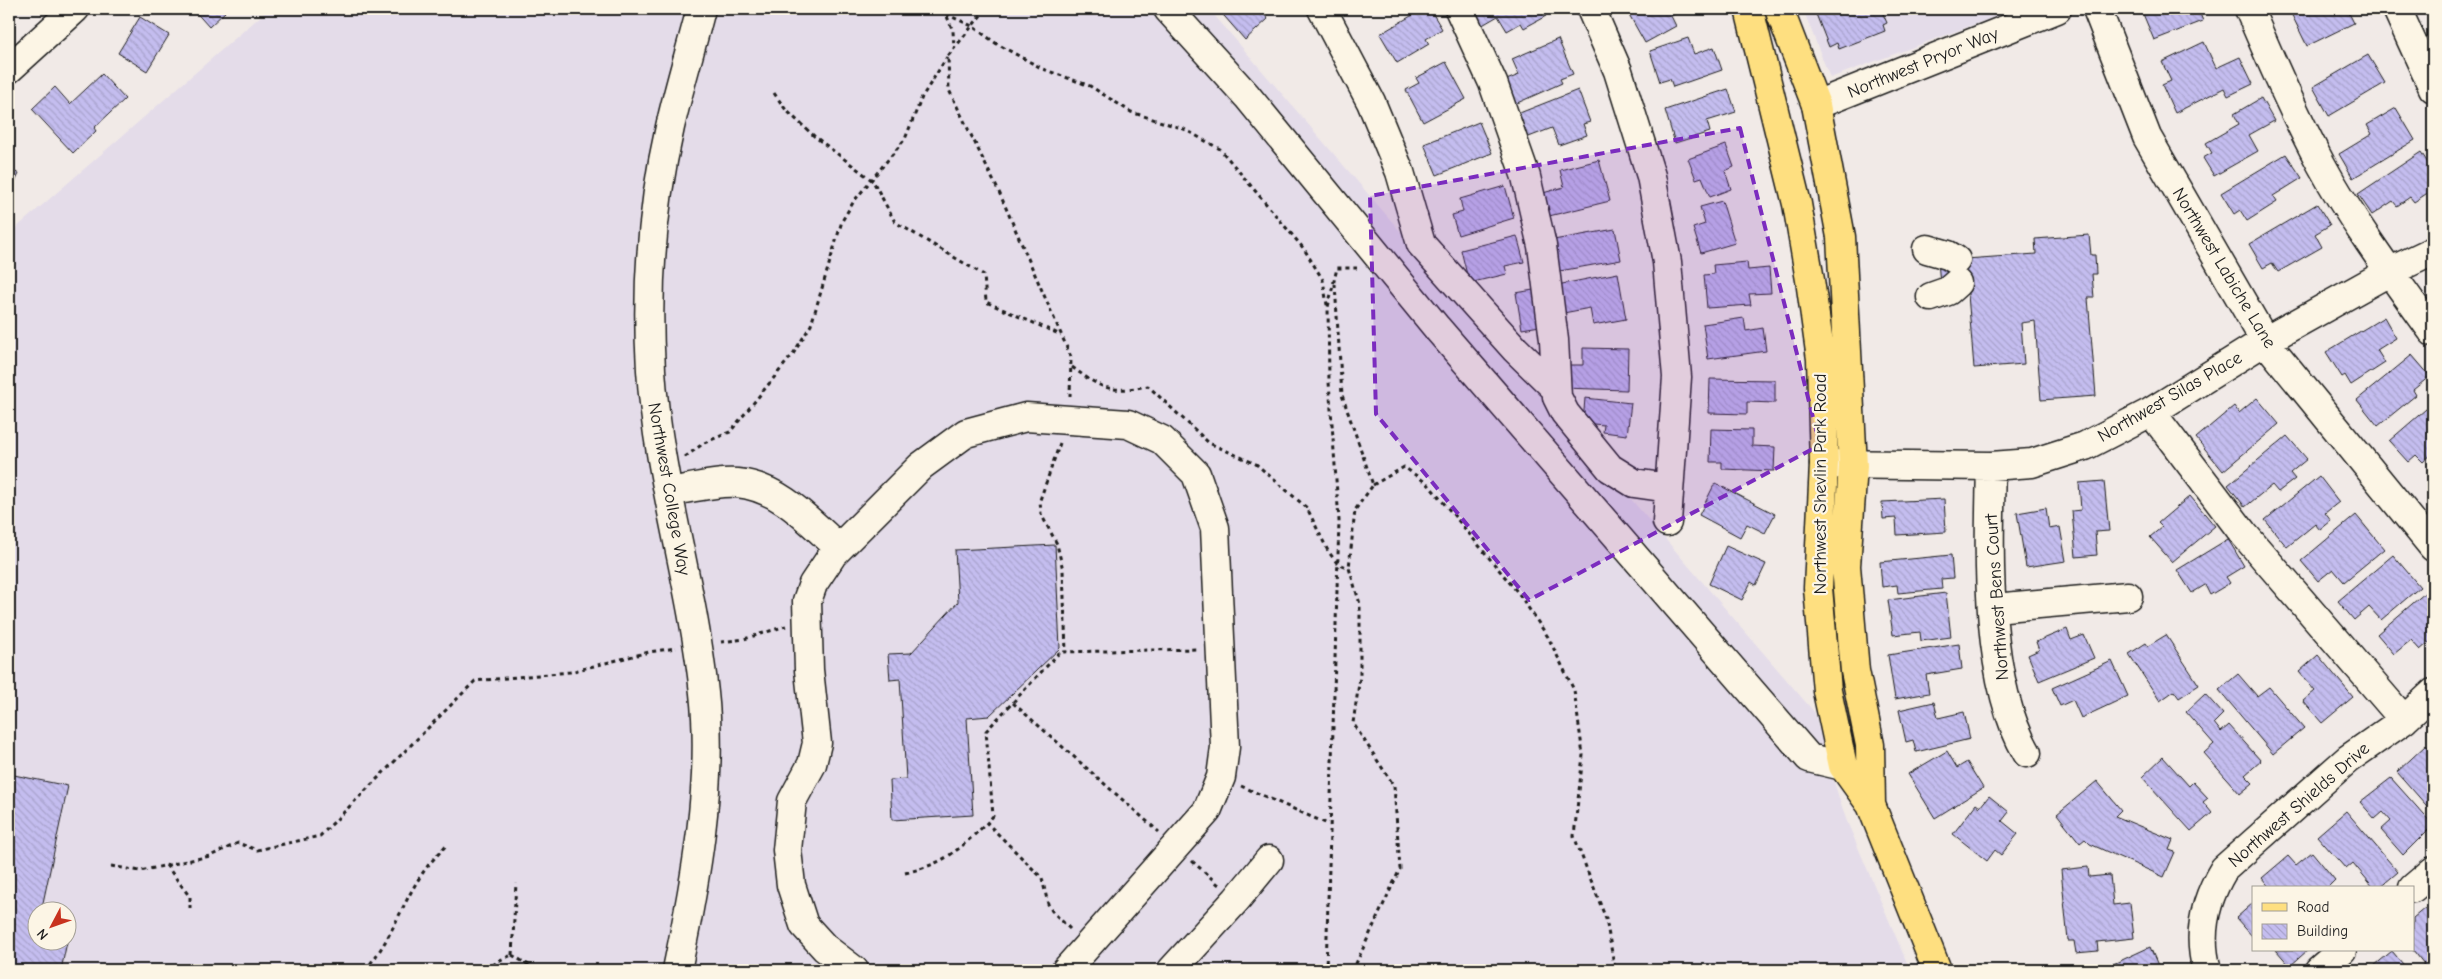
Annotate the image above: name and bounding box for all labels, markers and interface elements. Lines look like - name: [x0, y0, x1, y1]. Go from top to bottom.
- street label: Northwest Pryor Way: [1845, 23, 2002, 103]
- street label: Northwest Labiche Lane: [2168, 184, 2280, 352]
- street label: Northwest Silas Place: [2094, 347, 2246, 447]
- street label: Northwest Shevlin Park Road: [1810, 374, 1831, 594]
- street label: Northwest College Way: [643, 401, 695, 578]
- street label: Northwest Bens Court: [1981, 512, 2013, 681]
- street label: Northwest Shields Drive: [2224, 738, 2374, 872]
- legend: [2252, 886, 2414, 952]
- text: Road: [2297, 898, 2329, 916]
- north arrow: [28, 902, 78, 952]
- text: Building: [2297, 922, 2348, 940]
- text: N: [33, 925, 52, 943]

